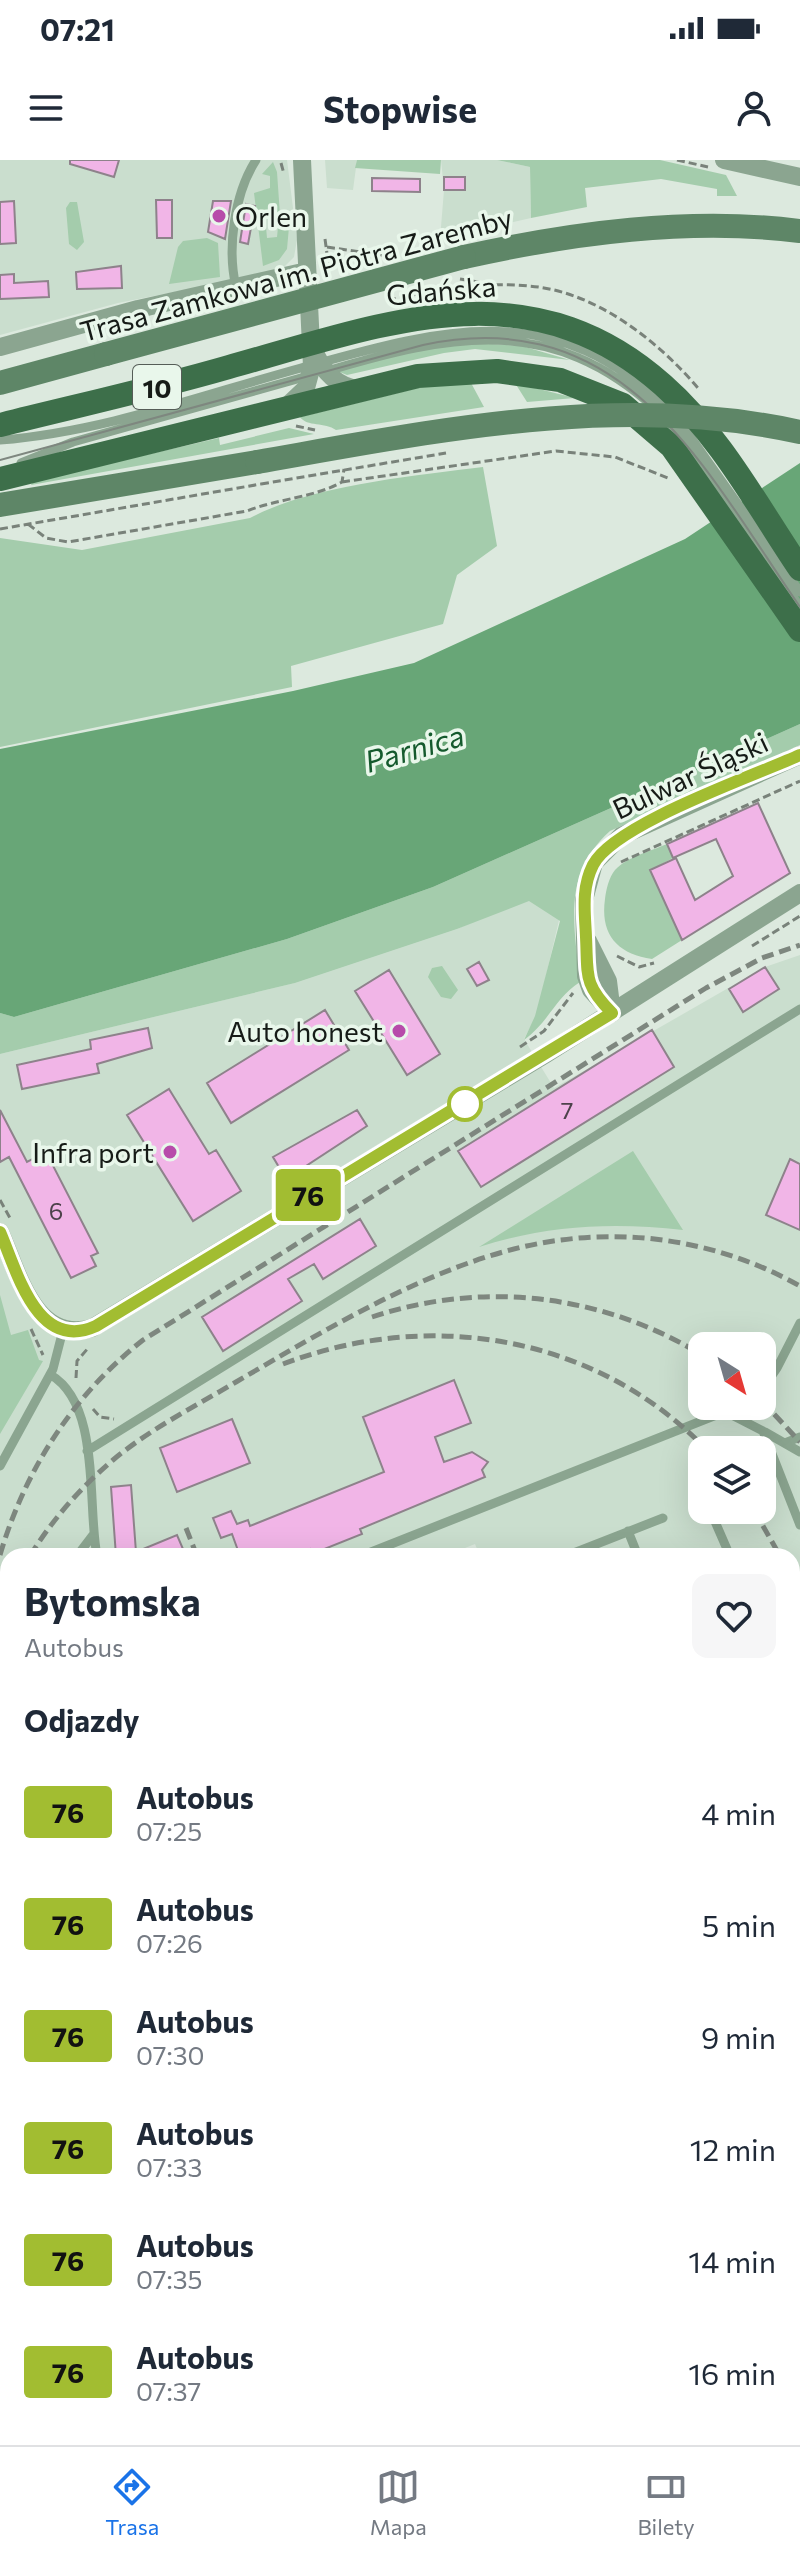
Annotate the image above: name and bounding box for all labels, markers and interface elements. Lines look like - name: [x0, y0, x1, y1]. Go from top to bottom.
- text: 07:21: [40, 10, 115, 47]
- icon: menu: [24, 86, 68, 130]
- text: Stopwise: [323, 86, 477, 130]
- icon: person: [732, 86, 776, 130]
- place label: Orlen: [235, 199, 307, 233]
- street label: Trasa Zamkowa im. Piotra Zaremby: [76, 200, 516, 348]
- marker: Orlen: [210, 207, 228, 225]
- street label: Gdańska: [385, 268, 497, 312]
- road number: 10: [133, 365, 181, 409]
- water label: Parnica: [360, 715, 468, 779]
- street label: Bulwar Śląski: [607, 724, 773, 826]
- place label: Auto honest: [227, 1014, 383, 1048]
- marker: Auto honest: [390, 1022, 408, 1040]
- unlabelled marker: [448, 1087, 482, 1121]
- house number: 7: [561, 1095, 573, 1124]
- place label: Infra port: [32, 1135, 154, 1169]
- marker: Infra port: [161, 1143, 179, 1161]
- line badge: 76: [272, 1169, 344, 1221]
- text: 76: [292, 1178, 324, 1212]
- house number: 6: [49, 1196, 63, 1225]
- north arrow: [688, 1332, 776, 1420]
- map controls: [688, 1332, 776, 1524]
- button: layers: [688, 1436, 776, 1524]
- button: heart: [692, 1574, 776, 1658]
- text: Bytomska: [24, 1577, 201, 1624]
- text: Autobus: [24, 1631, 124, 1662]
- text: Odjazdy: [24, 1701, 140, 1738]
- text: Autobus: [136, 1778, 254, 1815]
- text: 4 min: [701, 1794, 776, 1831]
- text: 76: [52, 1795, 84, 1829]
- text: 07:25: [136, 1815, 202, 1846]
- text: Autobus: [136, 1890, 254, 1927]
- text: 5 min: [702, 1906, 776, 1943]
- text: 76: [52, 1907, 84, 1941]
- text: 07:26: [136, 1927, 203, 1958]
- text: Autobus: [136, 2002, 254, 2039]
- text: 9 min: [701, 2018, 776, 2055]
- text: 76: [52, 2019, 84, 2053]
- text: 07:30: [136, 2039, 205, 2070]
- text: Autobus: [136, 2114, 254, 2151]
- text: 12 min: [690, 2130, 776, 2167]
- text: 76: [52, 2131, 84, 2165]
- text: 07:33: [136, 2151, 202, 2182]
- text: Autobus: [136, 2226, 254, 2263]
- text: 14 min: [688, 2242, 776, 2279]
- text: 76: [52, 2243, 84, 2277]
- text: 07:35: [136, 2263, 203, 2294]
- text: Autobus: [136, 2338, 254, 2375]
- text: 16 min: [688, 2354, 776, 2391]
- text: 76: [52, 2355, 84, 2389]
- text: 07:37: [136, 2375, 201, 2406]
- tab: Trasa: [105, 2465, 159, 2540]
- tab: Mapa: [370, 2465, 427, 2540]
- tab: Bilety: [637, 2465, 695, 2540]

